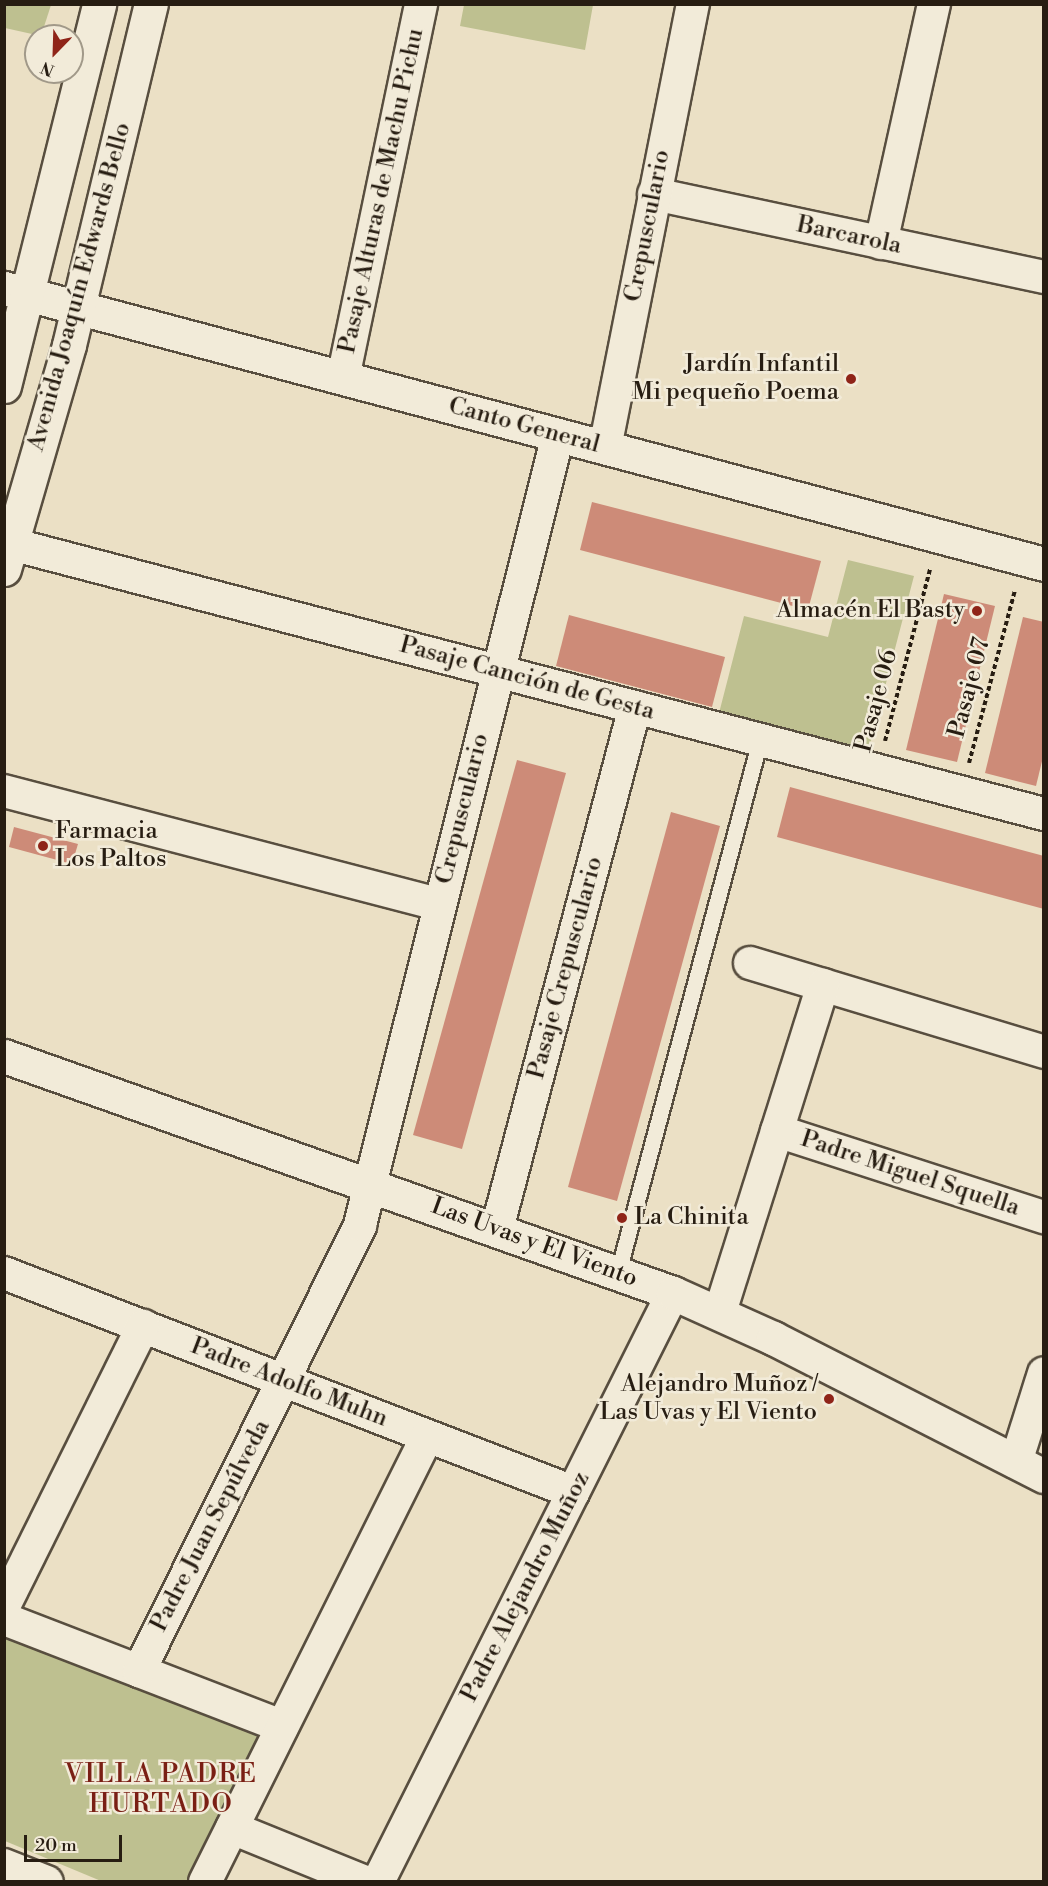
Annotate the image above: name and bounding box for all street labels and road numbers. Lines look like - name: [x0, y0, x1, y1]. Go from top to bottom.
- street label: Pasaje Alturas de Machu Pichu: [333, 26, 431, 356]
- street label: Avenida Joaquín Edwards Bello: [22, 120, 138, 454]
- street label: Crepusculario: [619, 148, 677, 304]
- street label: Barcarola: [794, 211, 904, 261]
- street label: Canto General: [445, 392, 603, 460]
- street label: Pasaje Canción de Gesta: [396, 631, 658, 727]
- street label: Pasaje 07: [943, 635, 997, 741]
- street label: Pasaje 06: [849, 646, 905, 756]
- street label: Crepusculario: [430, 731, 496, 887]
- street label: Pasaje Crepusculario: [522, 854, 610, 1082]
- street label: Padre Miguel Squella: [797, 1125, 1023, 1223]
- street label: Las Uvas y El Viento: [427, 1192, 641, 1294]
- street label: Padre Adolfo Muhn: [186, 1332, 392, 1434]
- street label: Padre Juan Sepúlveda: [145, 1415, 277, 1637]
- street label: Padre Alejandro Muñoz: [455, 1467, 597, 1707]

